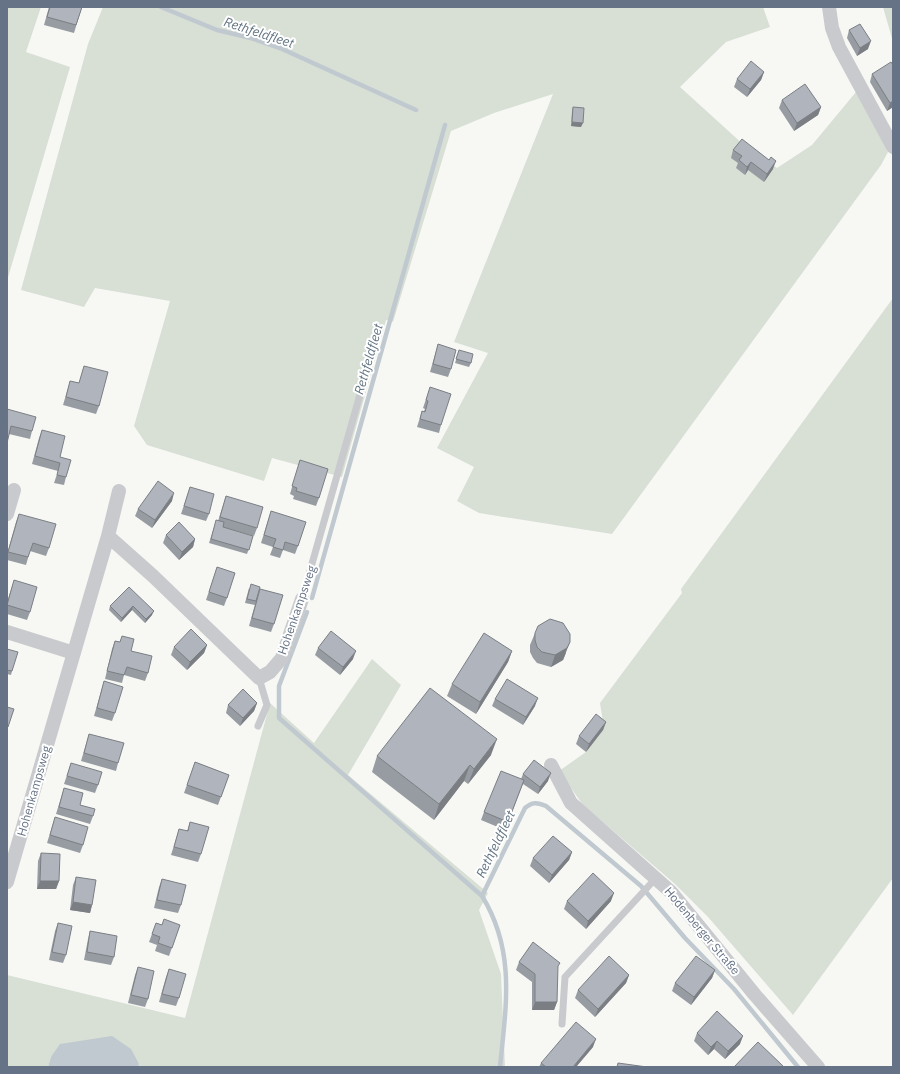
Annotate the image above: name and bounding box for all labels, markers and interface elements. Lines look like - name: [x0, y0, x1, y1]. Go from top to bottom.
- water label: Rethfeldfleet: [222, 13, 297, 52]
- water label: Rethfeldfleet: [350, 321, 387, 396]
- street label: Hohenkampsweg: [274, 563, 319, 656]
- street label: Hohenkampsweg: [13, 743, 54, 838]
- water label: Rethfeldfleet: [472, 807, 519, 880]
- street label: Hodenberger Straße: [661, 884, 744, 978]

